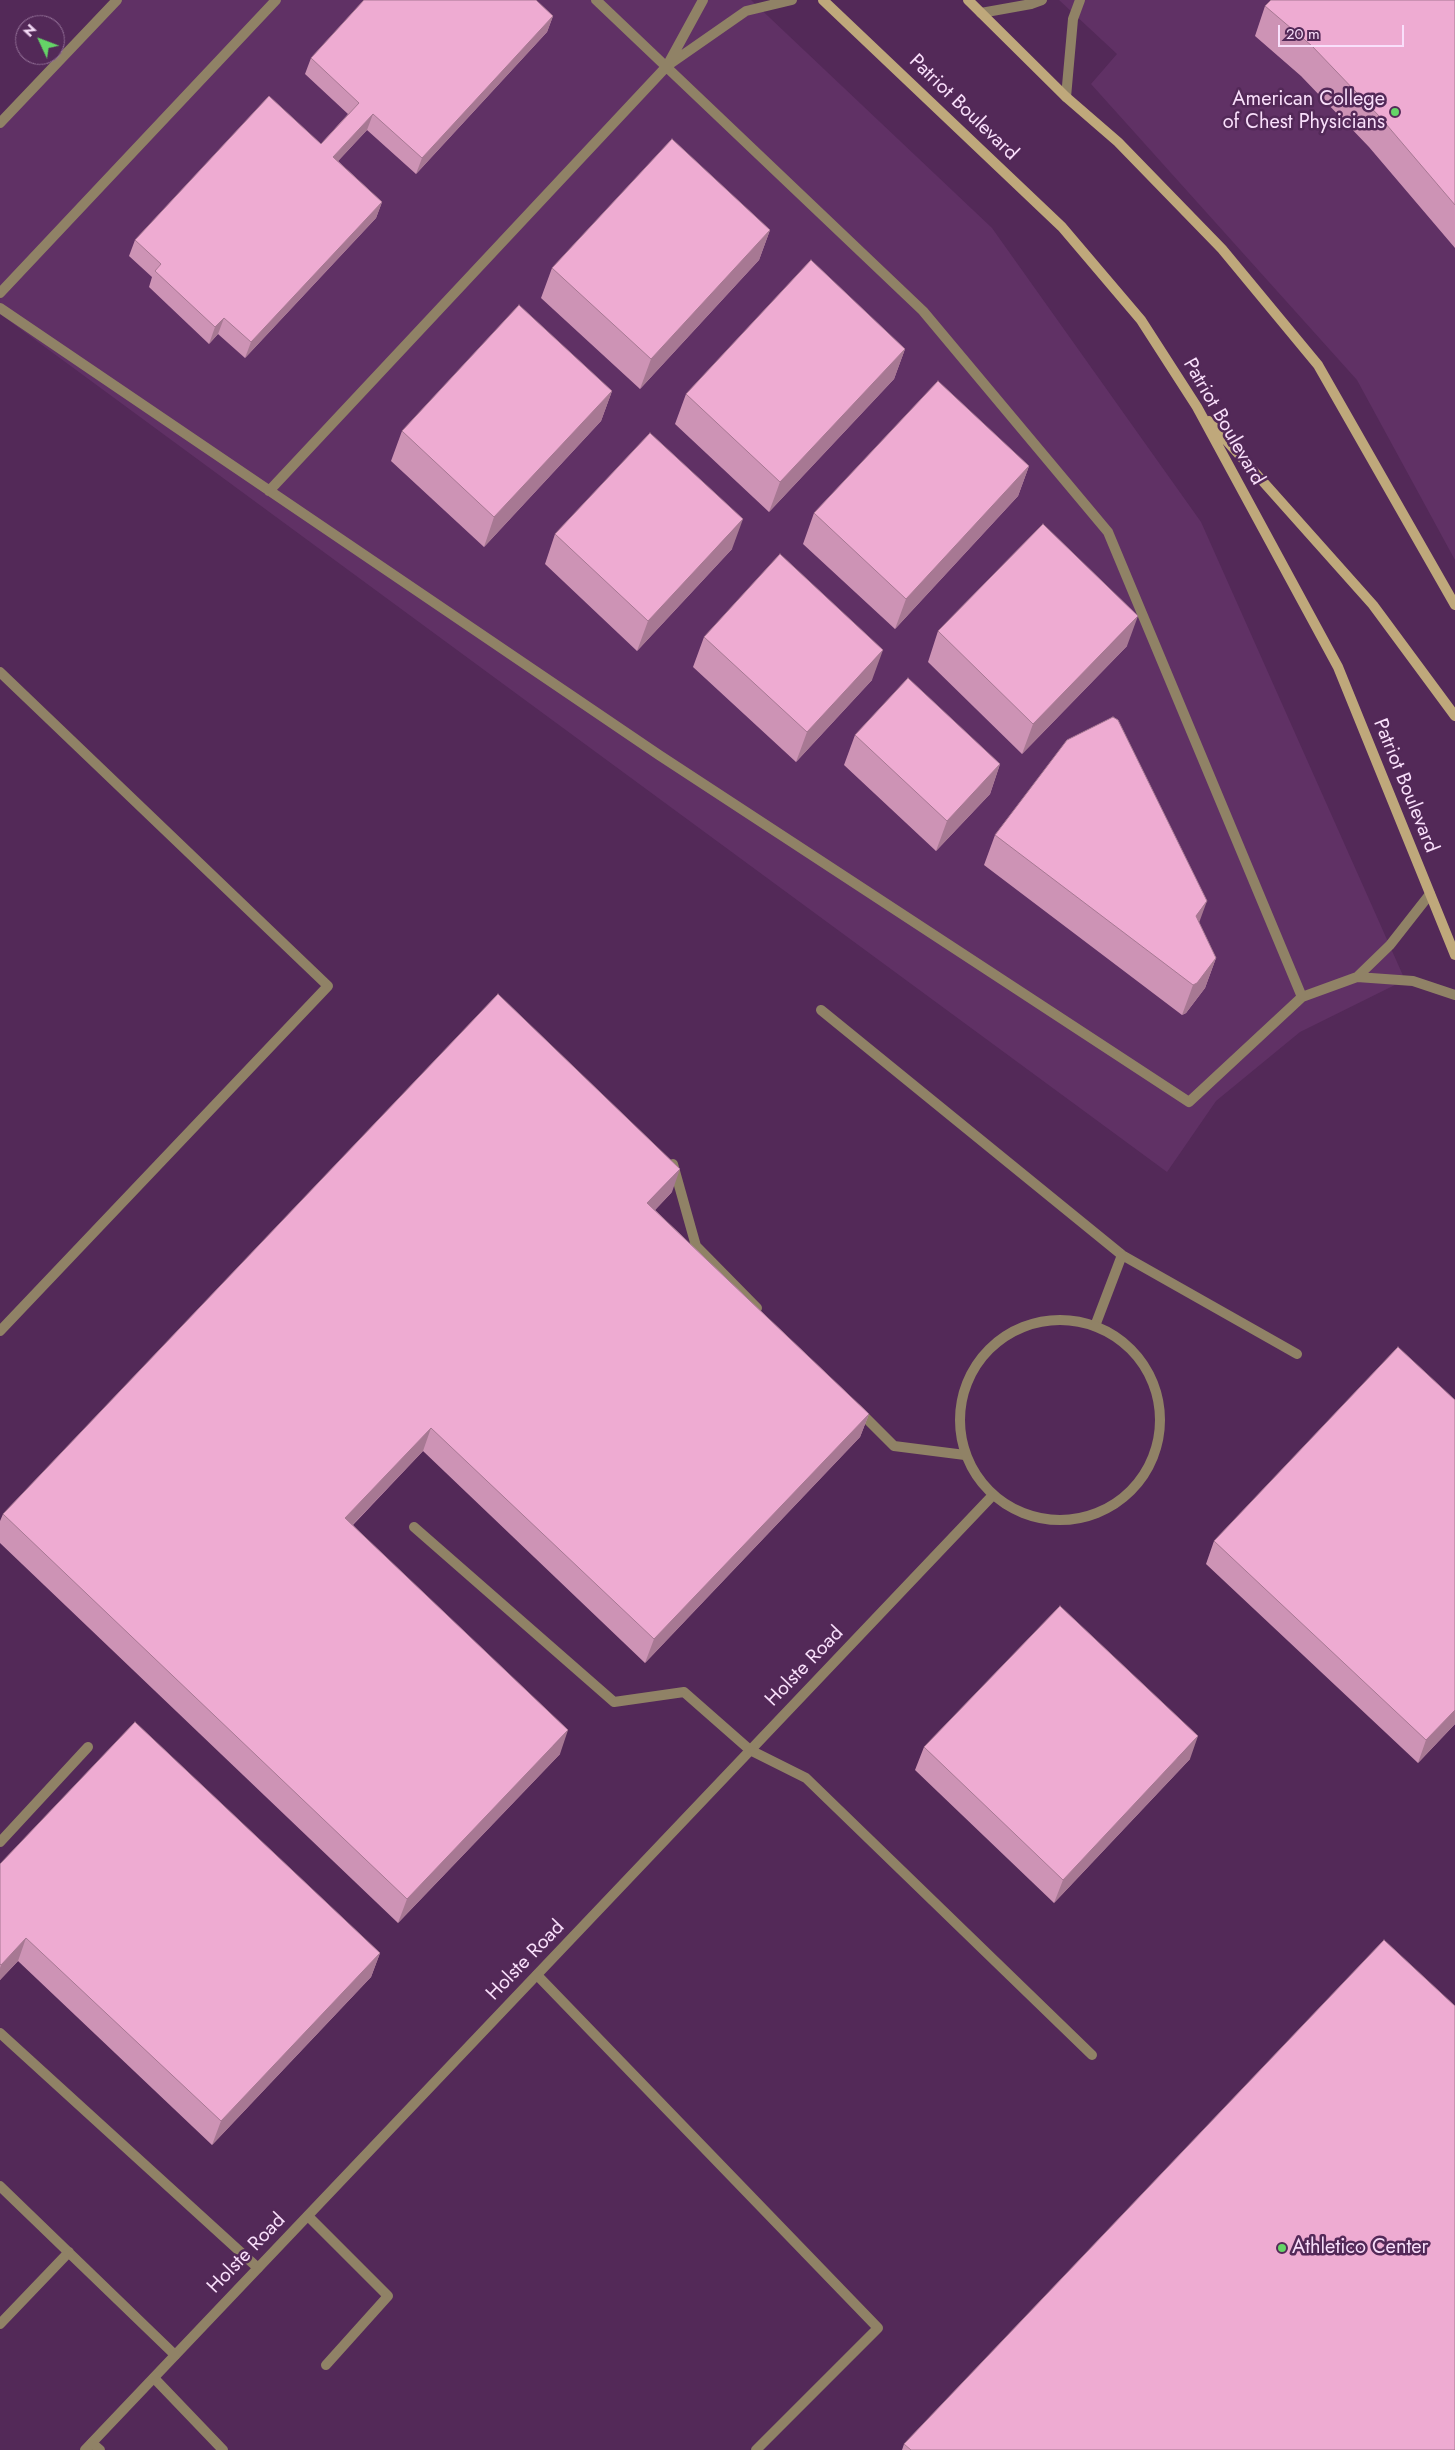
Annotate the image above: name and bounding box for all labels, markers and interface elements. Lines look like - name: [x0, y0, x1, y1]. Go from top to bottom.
- north arrow: [15, 15, 65, 65]
- scale bar: [1280, 15, 1406, 47]
- text: N: [19, 20, 41, 41]
- text: 20 m: [1286, 23, 1320, 45]
- street label: Patriot Boulevard: [903, 50, 1023, 166]
- place label: American College of Chest Physicians: [1223, 88, 1385, 135]
- marker: American College of Chest Physicians: [1389, 106, 1401, 118]
- street label: Patriot Boulevard: [1177, 354, 1269, 490]
- street label: Patriot Boulevard: [1367, 715, 1443, 857]
- street label: Holste Road: [761, 1622, 849, 1712]
- street label: Holste Road: [482, 1916, 570, 2006]
- street label: Holste Road: [203, 2209, 291, 2299]
- place label: Athletico Center: [1292, 2236, 1428, 2260]
- marker: Athletico Center: [1276, 2242, 1288, 2254]

